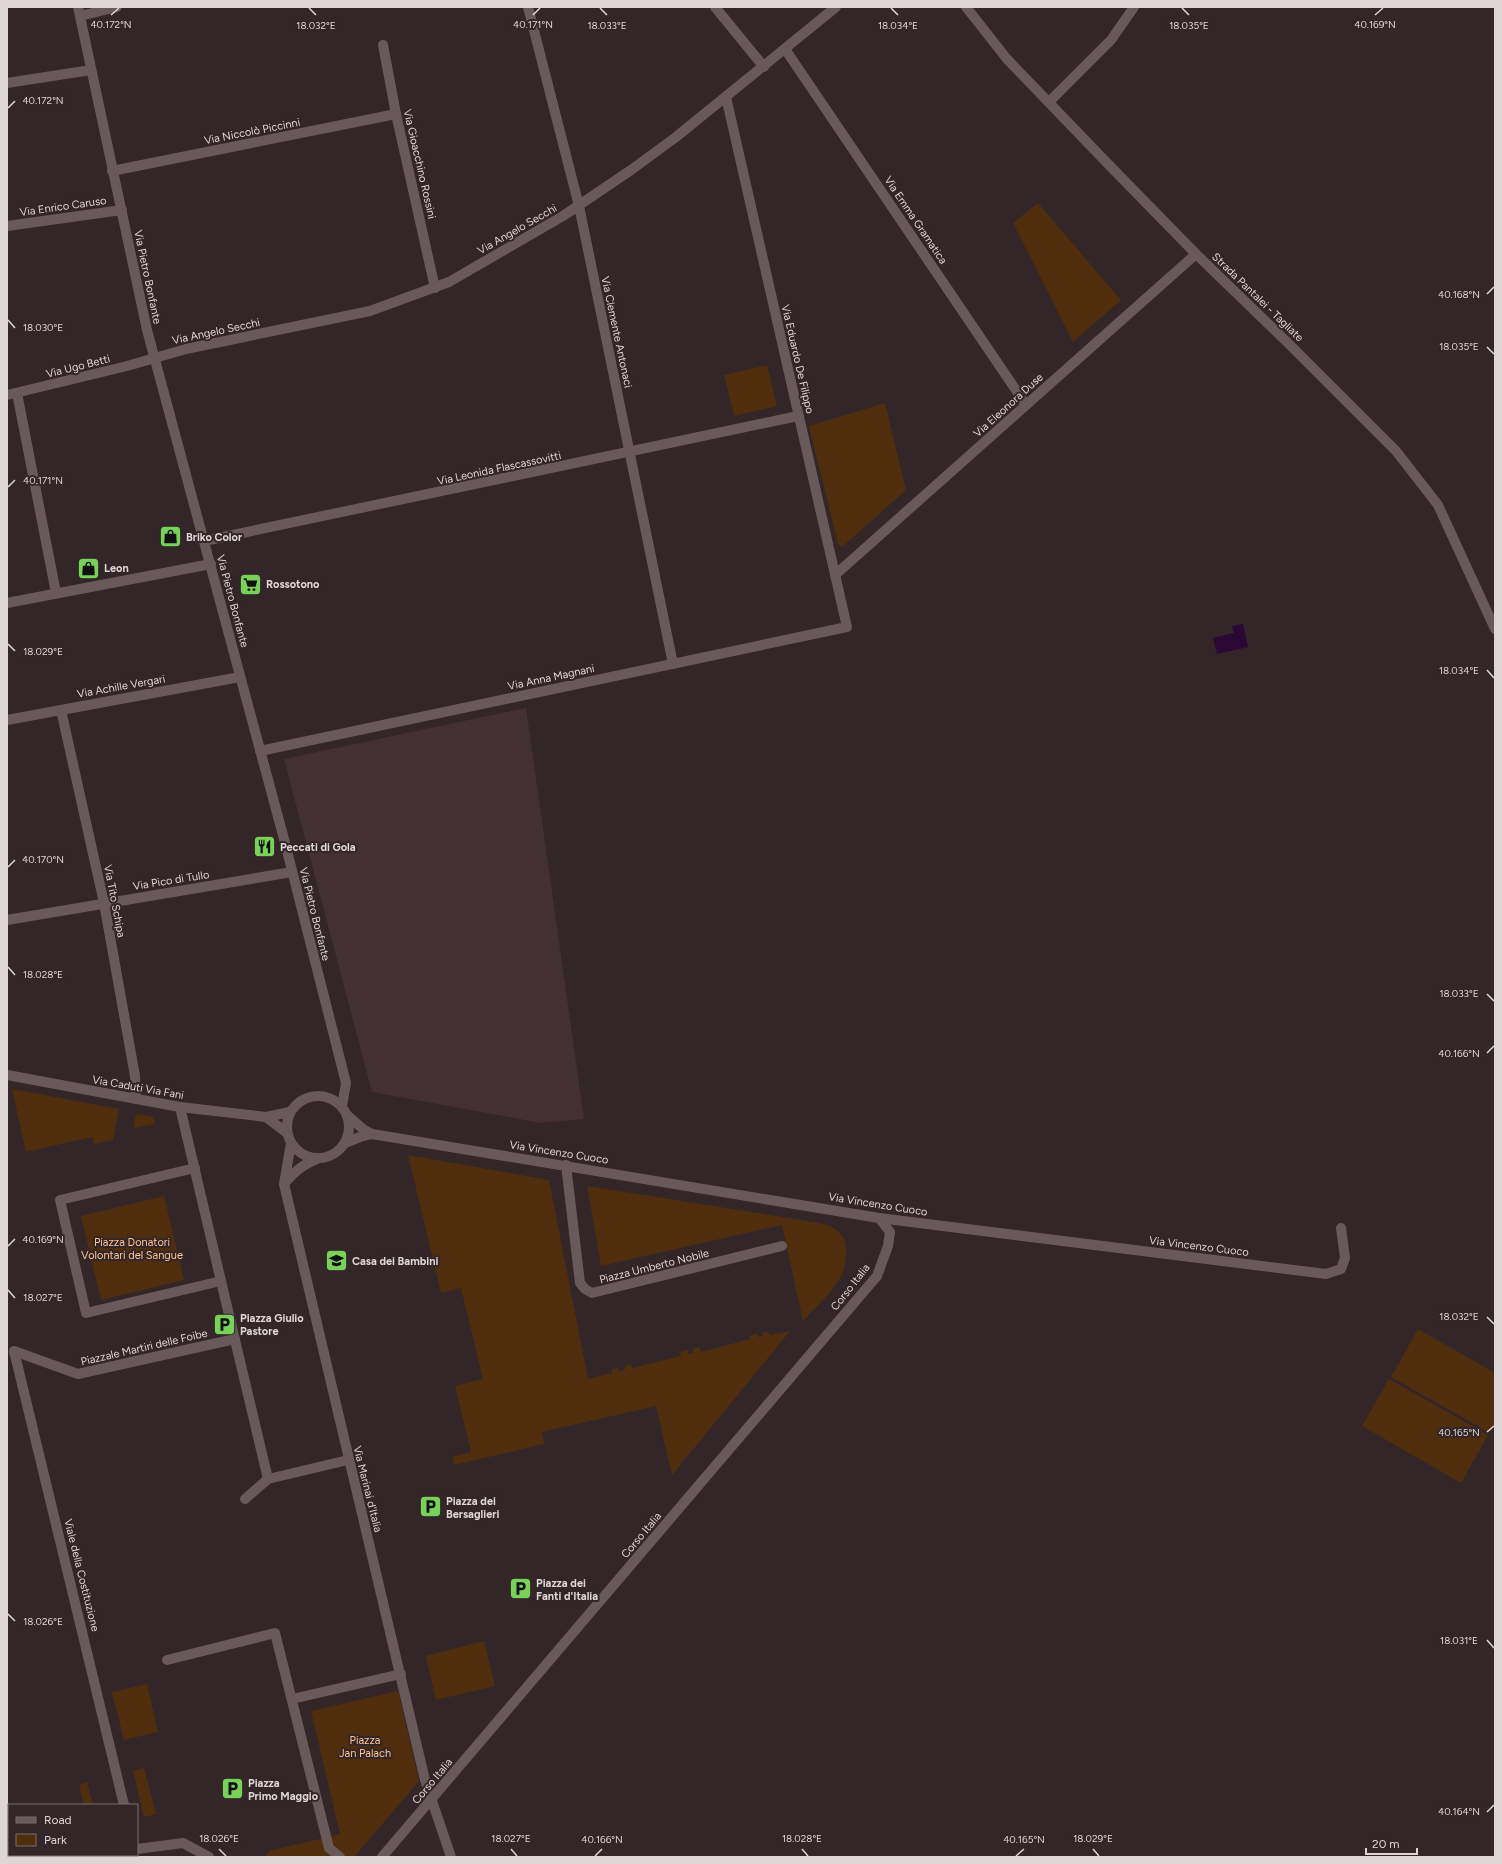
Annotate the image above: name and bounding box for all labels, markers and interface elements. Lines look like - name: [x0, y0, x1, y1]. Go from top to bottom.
- text: 40.172°N: [90, 18, 132, 31]
- text: 40.171°N: [513, 18, 553, 31]
- text: 40.169°N: [1354, 18, 1396, 31]
- text: 18.032°E: [296, 19, 336, 32]
- text: 18.033°E: [587, 19, 627, 32]
- text: 18.034°E: [878, 19, 918, 32]
- text: 18.035°E: [1169, 19, 1209, 32]
- text: 40.172°N: [22, 94, 64, 107]
- street label: Via Gioacchino Rossini: [401, 108, 438, 220]
- street label: Via Niccolò Piccinni: [203, 116, 301, 147]
- street label: Via Emma Gramatica: [881, 174, 950, 267]
- street label: Via Enrico Caruso: [19, 194, 107, 219]
- street label: Via Angelo Secchi: [475, 201, 559, 257]
- street label: Via Pietro Bonfante: [131, 229, 164, 325]
- street label: Strada Pantalei - Tagliate: [1209, 250, 1306, 344]
- street label: Via Clemente Antonaci: [598, 275, 635, 389]
- text: 40.168°N: [1438, 288, 1480, 301]
- street label: Via Eduardo De Filippo: [779, 303, 816, 415]
- street label: Via Angelo Secchi: [171, 316, 261, 347]
- text: 18.030°E: [23, 321, 63, 334]
- text: 18.035°E: [1439, 340, 1479, 353]
- street label: Via Ugo Betti: [45, 352, 111, 381]
- street label: Via Eleonora Duse: [971, 371, 1046, 440]
- street label: Via Leonida Flascassovitti: [436, 449, 562, 488]
- text: 40.171°N: [23, 474, 63, 487]
- shop icon: Briko Color: [157, 524, 183, 550]
- place label: Briko Color: [186, 531, 243, 544]
- street label: Via Pietro Bonfante: [214, 553, 251, 649]
- shop icon: Leon: [75, 555, 101, 581]
- place label: Leon: [104, 562, 129, 575]
- supermarket icon: Rossotono: [237, 571, 263, 597]
- place label: Rossotono: [266, 578, 320, 591]
- text: 18.029°E: [23, 645, 63, 658]
- street label: Via Anna Magnani: [507, 662, 596, 693]
- text: 18.034°E: [1439, 664, 1479, 677]
- street label: Via Achille Vergari: [76, 672, 166, 701]
- restaurant icon: Peccati di Gola: [251, 834, 277, 860]
- place label: Peccati di Gola: [280, 841, 356, 854]
- text: 40.170°N: [22, 853, 64, 866]
- street label: Via Tito Schipa: [101, 864, 128, 939]
- street label: Via Pietro Bonfante: [297, 866, 332, 962]
- street label: Via Pico di Tullo: [132, 868, 210, 893]
- text: 18.028°E: [23, 968, 63, 981]
- text: 18.033°E: [1439, 987, 1479, 1000]
- text: 40.166°N: [1438, 1047, 1480, 1060]
- street label: Via Caduti Via Fani: [91, 1073, 185, 1102]
- street label: Via Vincenzo Cuoco: [508, 1138, 609, 1167]
- street label: Via Vincenzo Cuoco: [827, 1190, 928, 1219]
- text: 40.169°N: [22, 1233, 64, 1246]
- street label: Via Vincenzo Cuoco: [1148, 1234, 1249, 1259]
- park label: Piazza Donatori Volontari del Sangue: [81, 1236, 183, 1262]
- street label: Piazza Umberto Nobile: [598, 1247, 710, 1286]
- school or university icon: Casa dei Bambini: [324, 1248, 350, 1274]
- place label: Casa dei Bambini: [352, 1255, 438, 1268]
- street label: Corso Italia: [828, 1261, 873, 1313]
- text: 18.027°E: [23, 1291, 63, 1304]
- text: 18.032°E: [1439, 1310, 1479, 1323]
- parking icon: Piazza Giulio Pastore: [212, 1311, 238, 1337]
- place label: Piazza Giulio Pastore: [240, 1312, 304, 1338]
- street label: Piazzale Martiri delle Foibe: [79, 1327, 209, 1368]
- text: 40.165°N: [1438, 1426, 1480, 1439]
- street label: Via Marinai d'Italia: [350, 1445, 385, 1534]
- parking icon: Piazza dei Bersaglieri: [418, 1494, 444, 1520]
- place label: Piazza dei Bersaglieri: [446, 1495, 499, 1521]
- street label: Corso Italia: [619, 1510, 664, 1561]
- street label: Viale della Costituzione: [61, 1518, 102, 1633]
- parking icon: Piazza dei Fanti d'Italia: [508, 1576, 534, 1602]
- place label: Piazza dei Fanti d'Italia: [536, 1577, 598, 1603]
- text: 18.026°E: [23, 1615, 63, 1628]
- text: 18.031°E: [1440, 1634, 1478, 1647]
- park label: Piazza Jan Palach: [339, 1734, 391, 1760]
- street label: Corso Italia: [410, 1756, 455, 1807]
- parking icon: Piazza Primo Maggio: [219, 1776, 245, 1802]
- place label: Piazza Primo Maggio: [248, 1777, 319, 1803]
- legend: [8, 1804, 138, 1856]
- text: 40.164°N: [1438, 1805, 1480, 1818]
- text: Road: [44, 1813, 72, 1827]
- scale bar: [1366, 1830, 1417, 1856]
- text: 18.026°E: [199, 1832, 239, 1845]
- text: 18.027°E: [491, 1832, 531, 1845]
- text: 18.028°E: [782, 1832, 822, 1845]
- text: 18.029°E: [1073, 1832, 1113, 1845]
- text: Park: [44, 1833, 67, 1847]
- text: 40.166°N: [581, 1833, 623, 1846]
- text: 40.165°N: [1003, 1833, 1045, 1846]
- text: 20 m: [1372, 1837, 1400, 1851]

